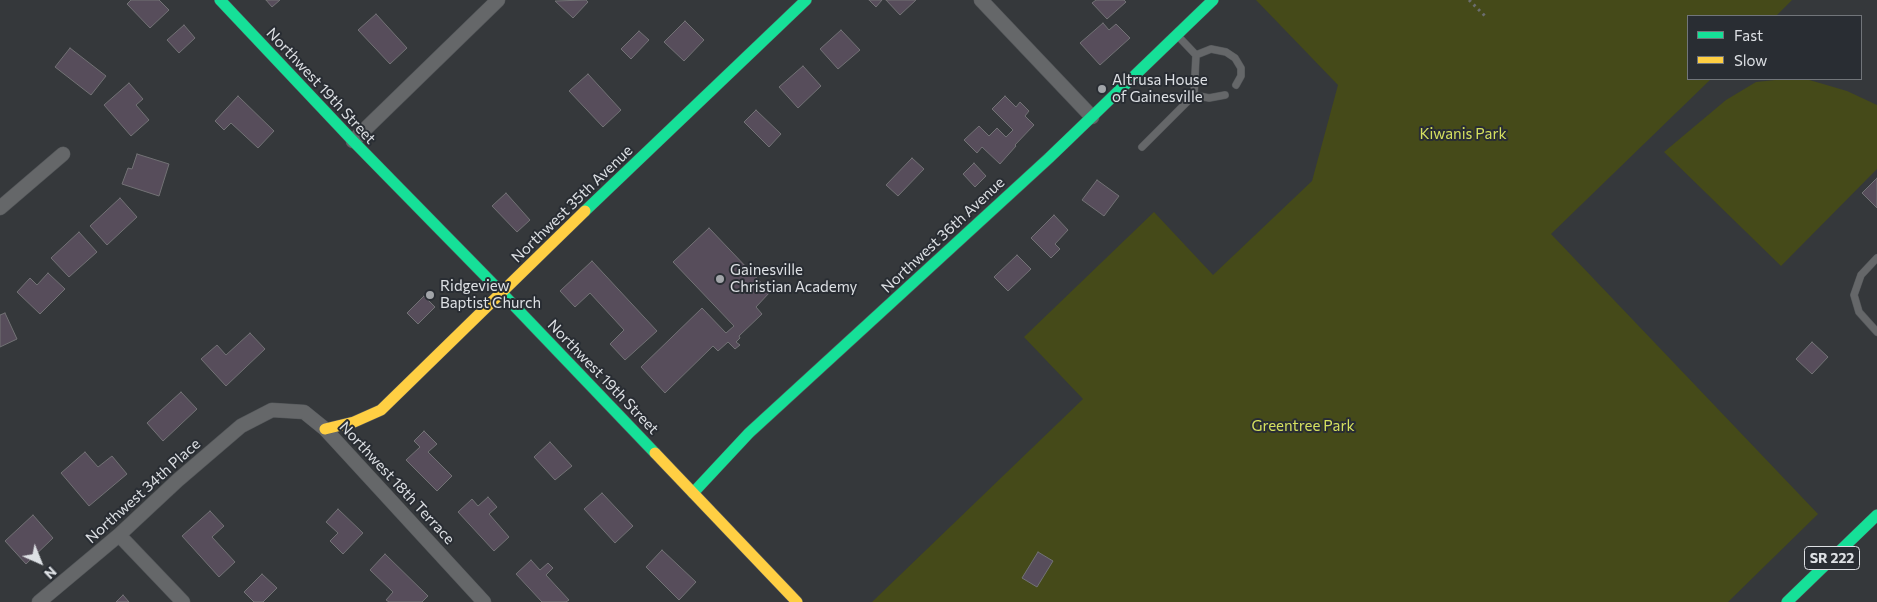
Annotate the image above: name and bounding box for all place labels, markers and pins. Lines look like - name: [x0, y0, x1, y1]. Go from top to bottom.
- place label: Altrusa House of Gainesville: [1112, 71, 1208, 106]
- marker: Altrusa House of Gainesville: [1096, 83, 1108, 95]
- place label: Gainesville Christian Academy: [730, 261, 857, 296]
- marker: Gainesville Christian Academy: [714, 273, 726, 285]
- place label: Ridgeview Baptist Church: [440, 277, 541, 312]
- marker: Ridgeview Baptist Church: [424, 289, 436, 301]

